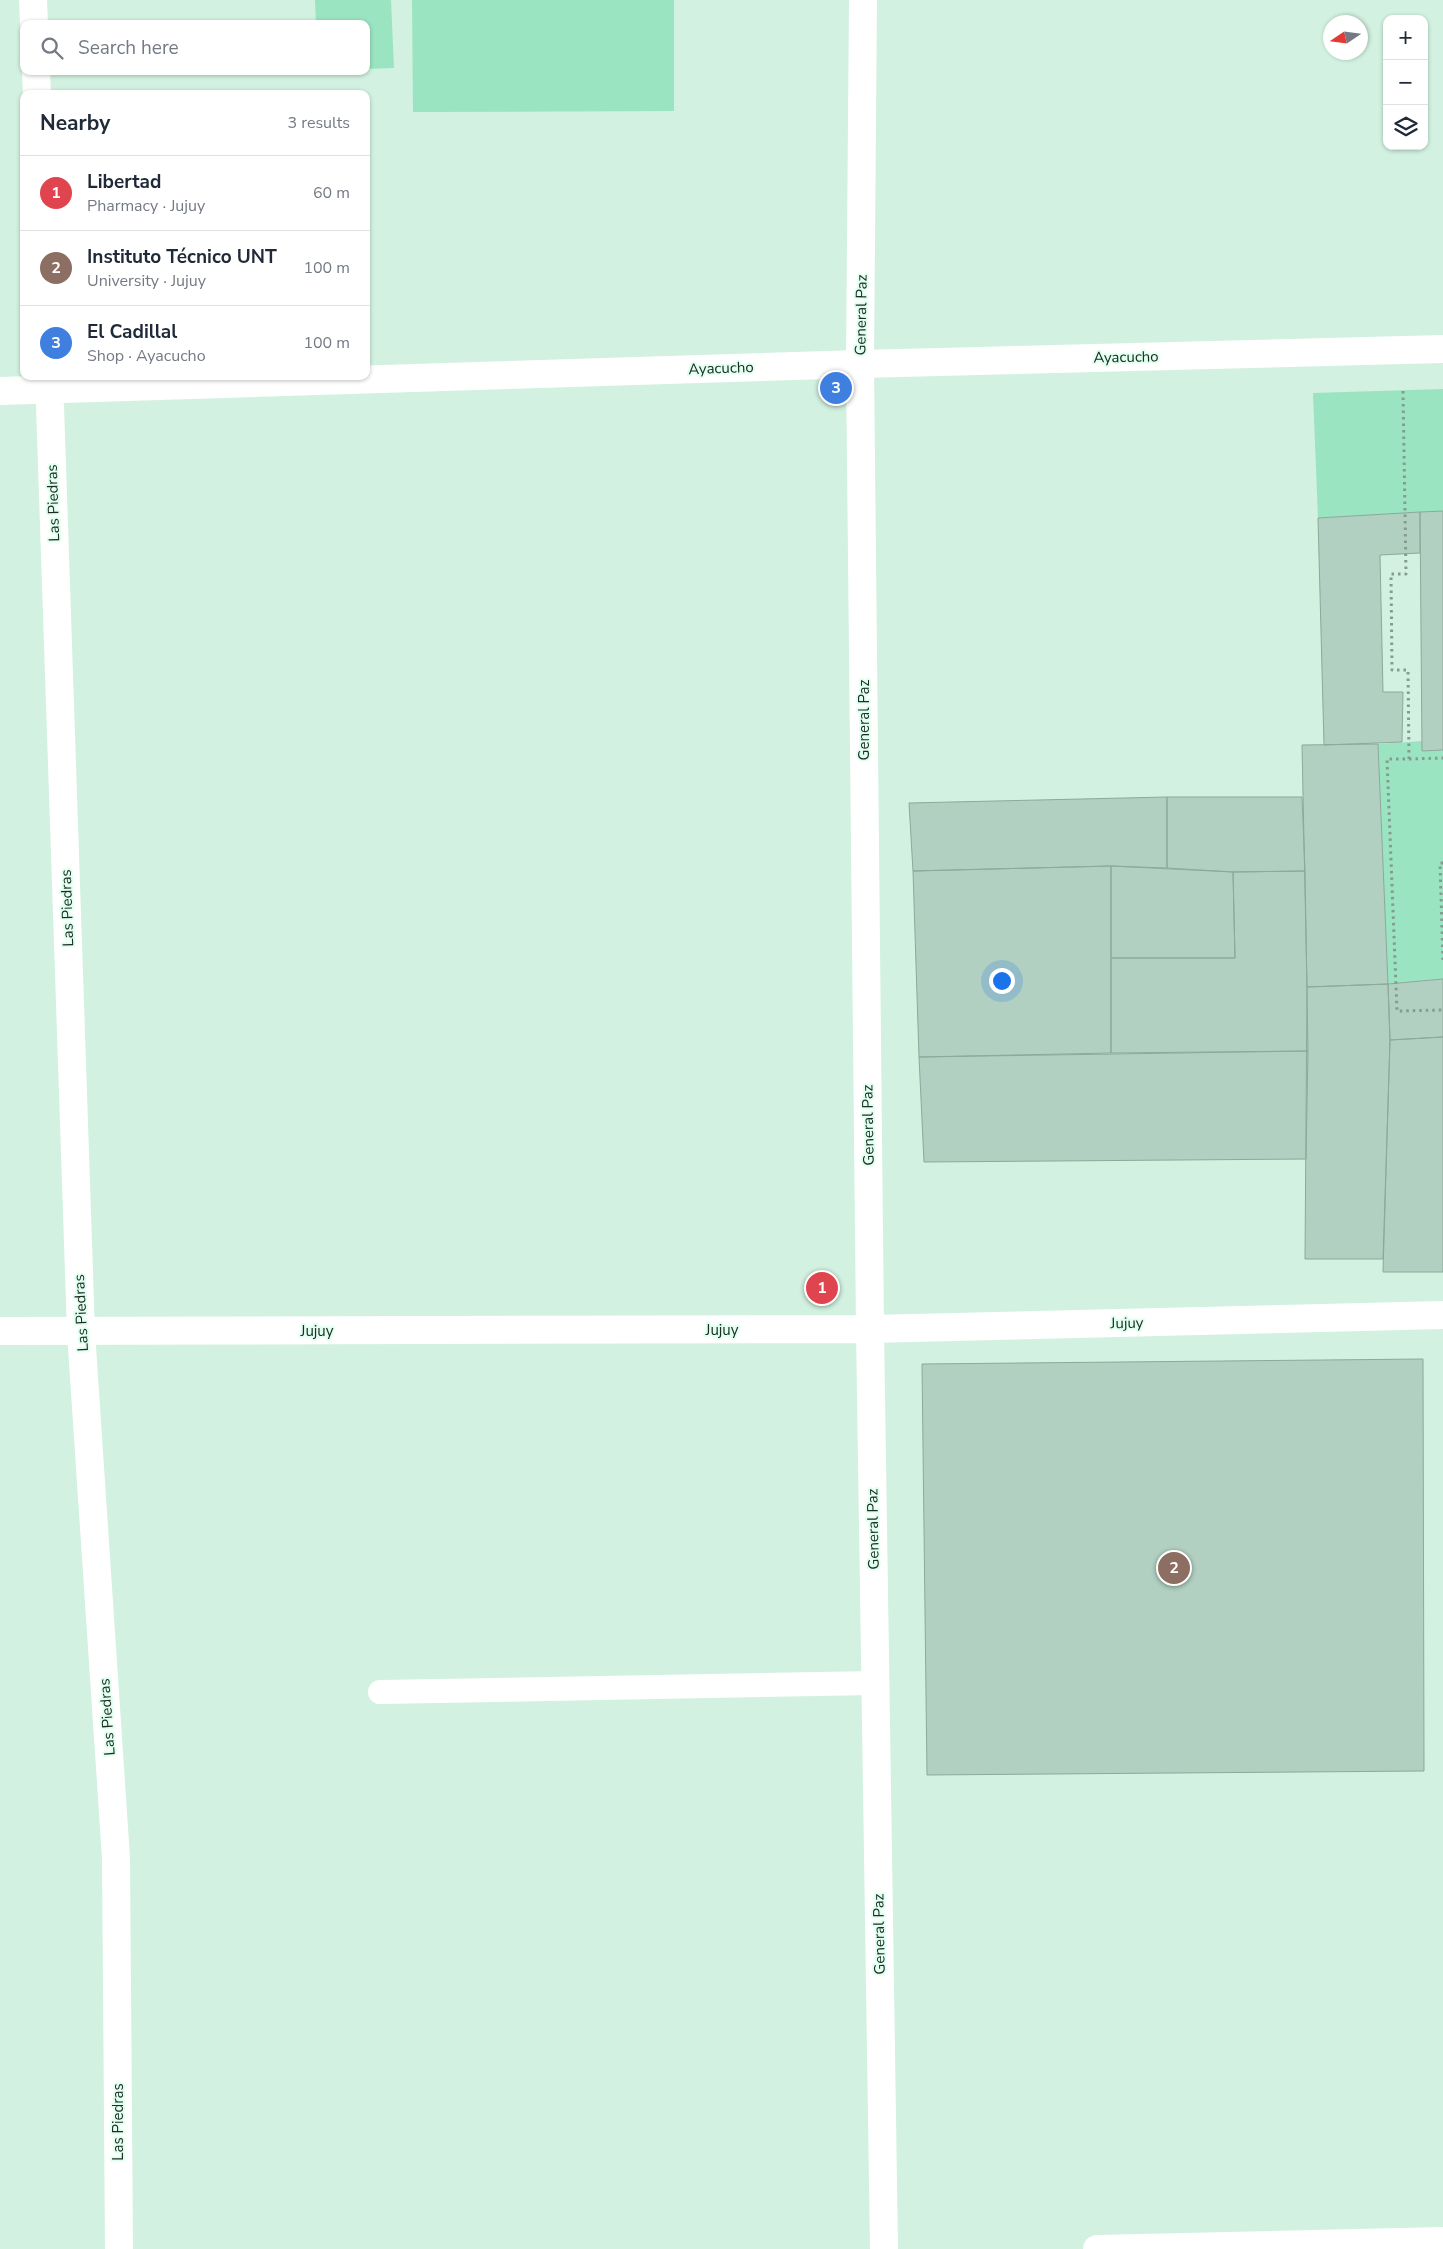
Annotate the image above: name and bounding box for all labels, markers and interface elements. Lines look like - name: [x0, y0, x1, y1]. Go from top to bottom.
- north arrow: [1323, 15, 1368, 60]
- map controls: [1383, 15, 1428, 150]
- button: +: [1383, 15, 1428, 60]
- search box: [20, 20, 370, 75]
- icon: search: [38, 34, 66, 62]
- text: Search here: [78, 35, 179, 61]
- button: −: [1383, 60, 1428, 105]
- button: layers: [1383, 105, 1428, 150]
- text: Nearby: [40, 109, 110, 137]
- text: 3 results: [288, 112, 350, 134]
- text: Libertad: [87, 169, 161, 195]
- text: 1: [51, 182, 61, 204]
- text: 60 m: [313, 182, 350, 204]
- text: Pharmacy · Jujuy: [87, 195, 205, 217]
- text: Instituto Técnico UNT: [87, 244, 277, 270]
- text: 2: [51, 257, 61, 279]
- text: 100 m: [303, 257, 350, 279]
- text: University · Jujuy: [87, 270, 206, 292]
- street label: General Paz: [850, 274, 872, 356]
- text: El Cadillal: [87, 319, 177, 345]
- text: 3: [51, 332, 61, 354]
- text: 100 m: [303, 332, 350, 354]
- text: Shop · Ayacucho: [87, 345, 206, 367]
- street label: Ayacucho: [1093, 346, 1159, 368]
- street label: Ayacucho: [688, 357, 754, 379]
- pin: 3: [820, 369, 852, 407]
- street label: Las Piedras: [42, 464, 64, 542]
- street label: General Paz: [854, 679, 874, 760]
- street label: Las Piedras: [56, 869, 78, 947]
- your location: [989, 968, 1015, 994]
- street label: General Paz: [857, 1084, 879, 1166]
- pin: 1: [806, 1269, 838, 1307]
- street label: Las Piedras: [69, 1274, 93, 1352]
- street label: Jujuy: [1109, 1313, 1144, 1333]
- street label: Jujuy: [705, 1320, 739, 1340]
- street label: Jujuy: [300, 1321, 334, 1341]
- street label: General Paz: [862, 1488, 884, 1570]
- pin: 2: [1158, 1549, 1190, 1587]
- street label: Las Piedras: [94, 1678, 120, 1756]
- street label: General Paz: [868, 1893, 890, 1975]
- street label: Las Piedras: [108, 2083, 128, 2161]

